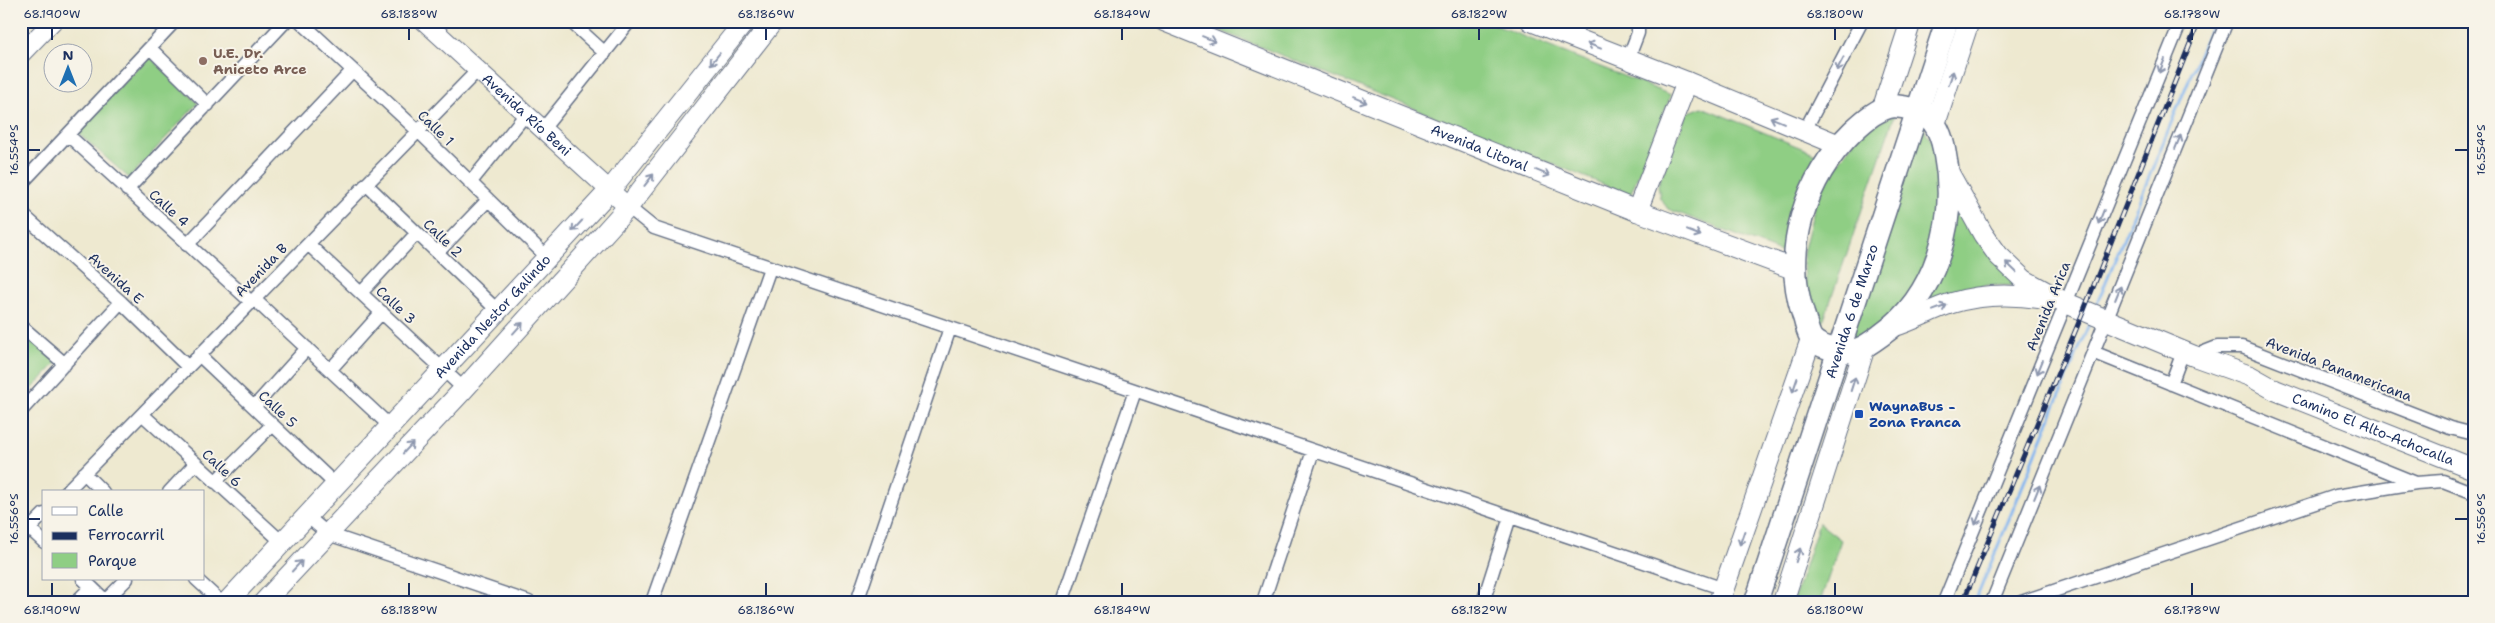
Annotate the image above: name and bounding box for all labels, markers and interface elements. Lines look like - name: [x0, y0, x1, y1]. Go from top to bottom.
- text: 68.190°W: [24, 6, 80, 22]
- text: 68.188°W: [380, 6, 438, 22]
- text: 68.186°W: [737, 6, 795, 22]
- text: 68.184°W: [1094, 6, 1150, 22]
- text: 68.182°W: [1451, 6, 1507, 22]
- text: 68.180°W: [1806, 6, 1864, 22]
- text: 68.178°W: [2164, 6, 2220, 22]
- one-way arrow: [1201, 35, 1216, 45]
- one-way arrow: [1587, 41, 1602, 50]
- north arrow: [42, 42, 92, 92]
- place label: U.E. Dr. Aniceto Arce: [213, 44, 307, 78]
- text: N: [62, 46, 74, 64]
- one-way arrow: [709, 52, 720, 65]
- marker: U.E. Dr. Aniceto Arce: [197, 55, 209, 67]
- one-way arrow: [1835, 57, 1845, 72]
- one-way arrow: [2157, 58, 2167, 73]
- street label: Avenida Río Beni: [478, 69, 575, 160]
- one-way arrow: [1947, 70, 1956, 86]
- one-way arrow: [1352, 96, 1367, 105]
- street label: Calle 1: [414, 106, 458, 150]
- one-way arrow: [1770, 115, 1785, 125]
- street label: Avenida Litoral: [1428, 120, 1532, 176]
- text: 16.554°S: [6, 124, 22, 176]
- text: 16.554°S: [2473, 124, 2489, 176]
- one-way arrow: [2174, 135, 2184, 150]
- one-way arrow: [1535, 169, 1550, 178]
- one-way arrow: [644, 173, 654, 187]
- street label: Calle 4: [145, 185, 193, 231]
- one-way arrow: [2096, 209, 2105, 224]
- street label: Calle 2: [420, 215, 466, 261]
- one-way arrow: [571, 220, 583, 233]
- one-way arrow: [1686, 229, 1702, 238]
- street label: Avenida B: [231, 239, 291, 301]
- street label: Avenida 6 de Marzo: [1821, 242, 1882, 381]
- street label: Avenida E: [85, 248, 148, 308]
- street label: Avenida Nestor Galindo: [431, 251, 555, 382]
- street label: Avenida Arica: [2022, 258, 2074, 353]
- one-way arrow: [2004, 261, 2017, 273]
- street label: Calle 3: [372, 282, 420, 328]
- one-way arrow: [2114, 285, 2123, 300]
- one-way arrow: [1932, 302, 1947, 312]
- one-way arrow: [513, 322, 524, 335]
- street label: Avenida Panamericana: [2263, 333, 2415, 405]
- one-way arrow: [2034, 359, 2044, 374]
- one-way arrow: [1790, 376, 1800, 392]
- one-way arrow: [1849, 377, 1858, 392]
- street label: Calle 5: [255, 387, 301, 431]
- street label: Camino El Alto-Achocalla: [2290, 389, 2457, 469]
- place label: WaynaBus - Zona Franca: [1869, 397, 1961, 431]
- marker: WaynaBus - Zona Franca: [1853, 408, 1865, 420]
- one-way arrow: [402, 441, 414, 454]
- street label: Calle 6: [198, 445, 246, 491]
- one-way arrow: [2032, 485, 2042, 500]
- legend: [42, 490, 205, 580]
- text: 16.556°S: [6, 493, 22, 545]
- text: 16.556°S: [2473, 493, 2489, 545]
- text: Calle: [88, 501, 124, 521]
- one-way arrow: [1973, 510, 1982, 525]
- text: Ferrocarril: [88, 525, 165, 545]
- one-way arrow: [1737, 530, 1746, 545]
- one-way arrow: [1794, 548, 1803, 564]
- text: Parque: [88, 551, 137, 571]
- one-way arrow: [291, 560, 303, 573]
- text: 68.190°W: [24, 602, 80, 618]
- text: 68.188°W: [380, 602, 438, 618]
- text: 68.186°W: [737, 602, 795, 618]
- text: 68.184°W: [1094, 602, 1150, 618]
- text: 68.182°W: [1451, 602, 1507, 618]
- text: 68.180°W: [1806, 602, 1864, 618]
- text: 68.178°W: [2164, 602, 2220, 618]

